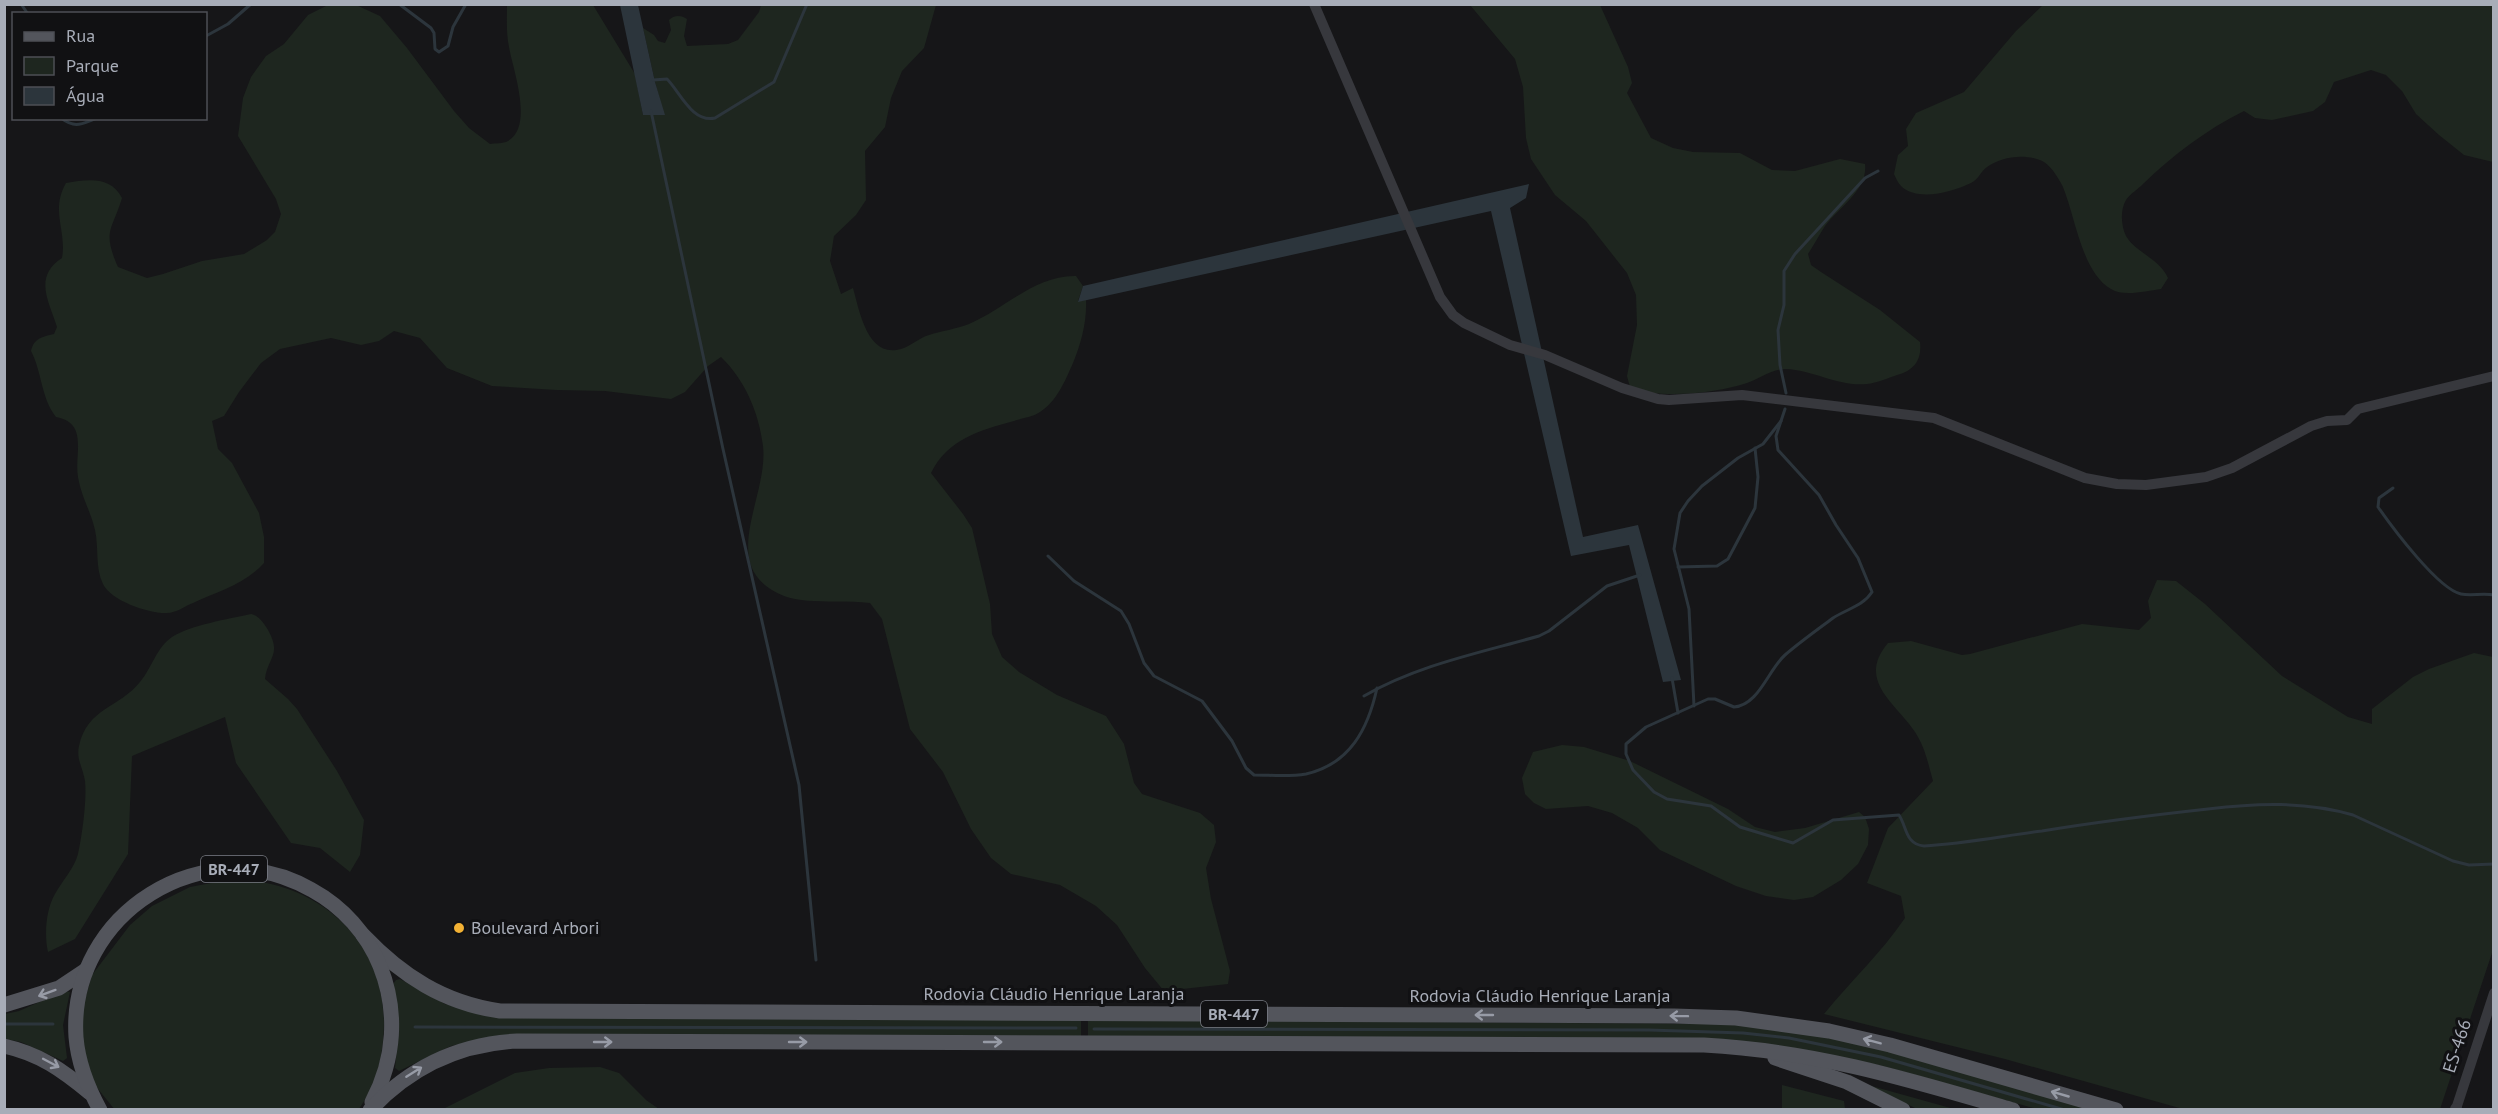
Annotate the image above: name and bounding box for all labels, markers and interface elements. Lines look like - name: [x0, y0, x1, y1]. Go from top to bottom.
- legend: [12, 12, 207, 120]
- text: Rua: [66, 24, 95, 47]
- text: Parque: [66, 54, 119, 77]
- text: Água: [66, 84, 105, 107]
- road number: BR-447: [201, 856, 267, 882]
- place label: Boulevard Arbori: [471, 916, 599, 939]
- marker: Boulevard Arbori: [452, 921, 466, 935]
- street label: Rodovia Cláudio Henrique Laranja: [924, 982, 1184, 1005]
- street label: Rodovia Cláudio Henrique Laranja: [1410, 984, 1670, 1007]
- one-way arrow: [39, 988, 57, 999]
- road number: BR-447: [1201, 1001, 1267, 1027]
- one-way arrow: [1475, 1009, 1495, 1021]
- one-way arrow: [1670, 1010, 1690, 1022]
- street label: ES-466: [2437, 1016, 2476, 1076]
- one-way arrow: [1863, 1034, 1882, 1046]
- one-way arrow: [593, 1036, 613, 1047]
- one-way arrow: [788, 1036, 808, 1048]
- one-way arrow: [983, 1036, 1003, 1048]
- one-way arrow: [41, 1058, 59, 1069]
- one-way arrow: [406, 1065, 423, 1078]
- one-way arrow: [2051, 1087, 2070, 1099]

